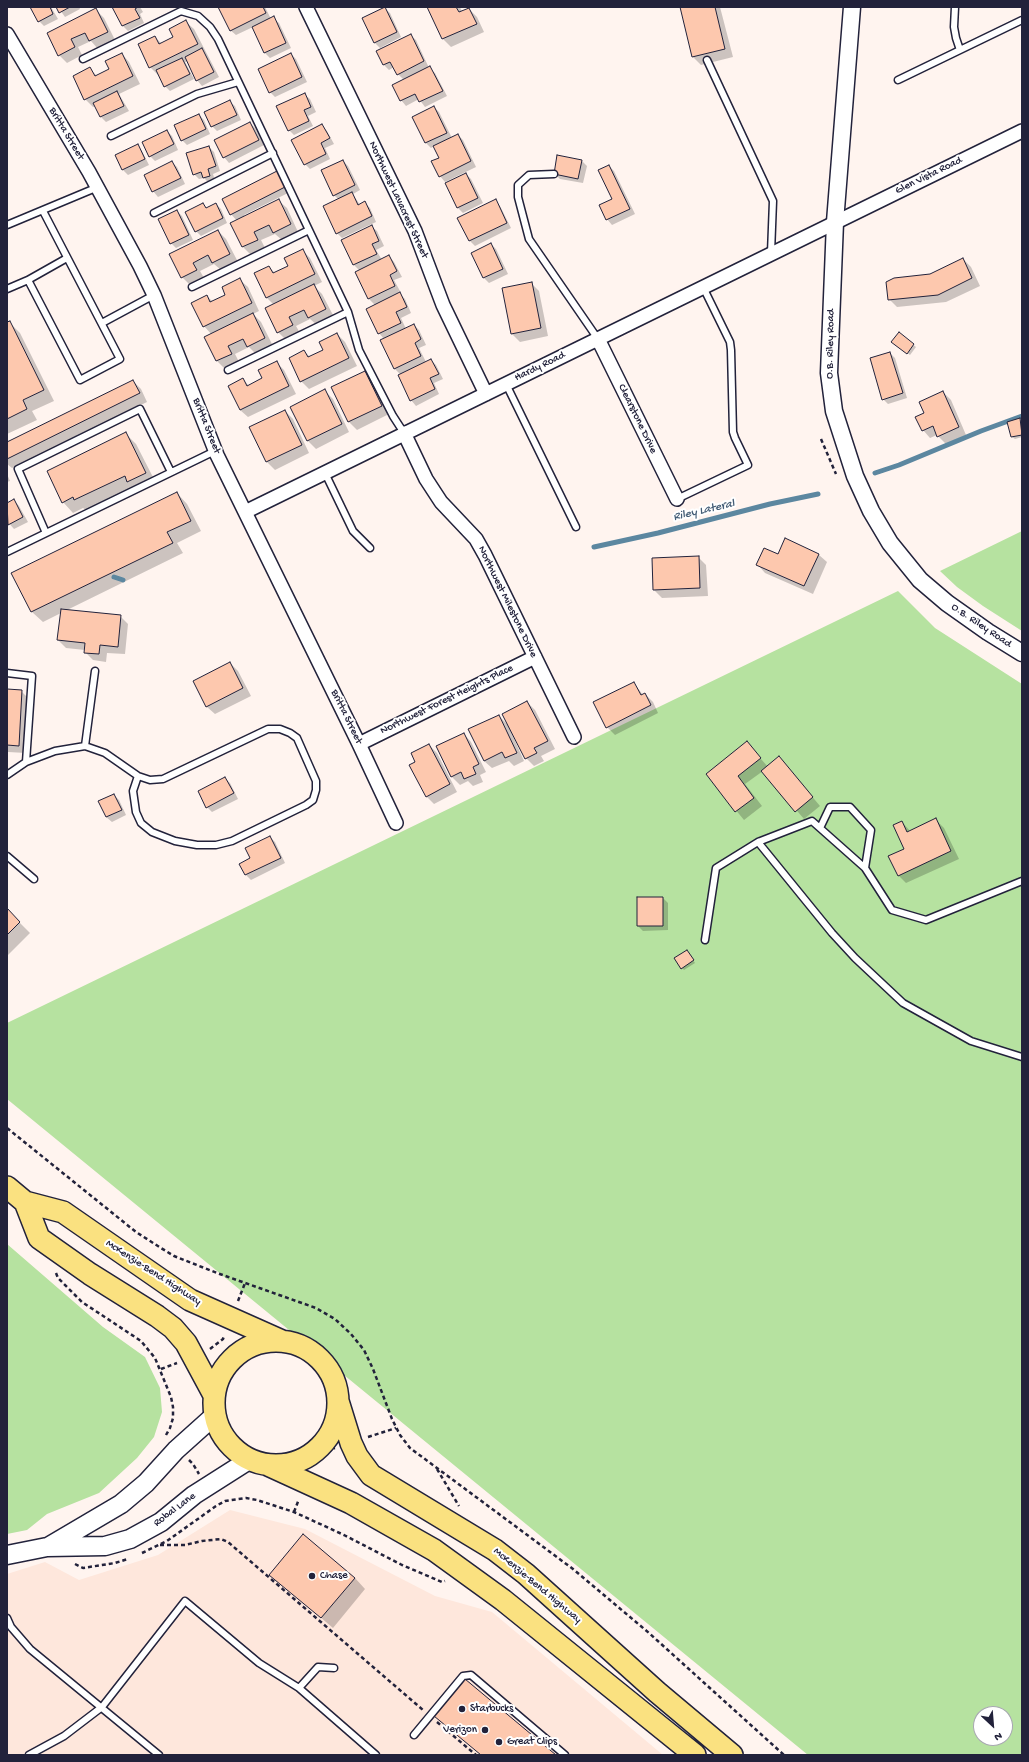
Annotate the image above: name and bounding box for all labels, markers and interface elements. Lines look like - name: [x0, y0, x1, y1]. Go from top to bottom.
- street label: Britta Street: [45, 105, 87, 163]
- street label: Northwest Lavacrest Street: [365, 139, 431, 261]
- street label: Glen Vista Road: [893, 154, 965, 198]
- street label: O.B. Riley Road: [824, 309, 838, 379]
- street label: Hardy Road: [512, 349, 568, 385]
- street label: Clearstone Drive: [614, 382, 660, 456]
- street label: Britta Street: [189, 396, 223, 456]
- water label: Riley Lateral: [672, 497, 736, 525]
- street label: Northwest Milestone Drive: [474, 544, 540, 660]
- street label: O.B. Riley Road: [948, 601, 1014, 651]
- street label: Northwest Forest Heights Place: [378, 662, 516, 738]
- street label: Britta Street: [327, 688, 365, 746]
- street label: McKenzie-Bend Highway: [103, 1237, 203, 1309]
- street label: Robal Lane: [151, 1490, 199, 1530]
- street label: McKenzie-Bend Highway: [490, 1545, 584, 1627]
- place label: Chase: [320, 1569, 348, 1583]
- marker: Chase: [307, 1571, 317, 1581]
- place label: Starbucks: [470, 1702, 513, 1716]
- marker: Starbucks: [457, 1704, 467, 1714]
- north arrow: [973, 1706, 1013, 1746]
- place label: Verizon: [443, 1723, 477, 1737]
- marker: Verizon: [480, 1725, 490, 1735]
- text: N: [992, 1729, 1004, 1743]
- place label: Great Clips: [507, 1735, 557, 1749]
- marker: Great Clips: [494, 1737, 504, 1747]

